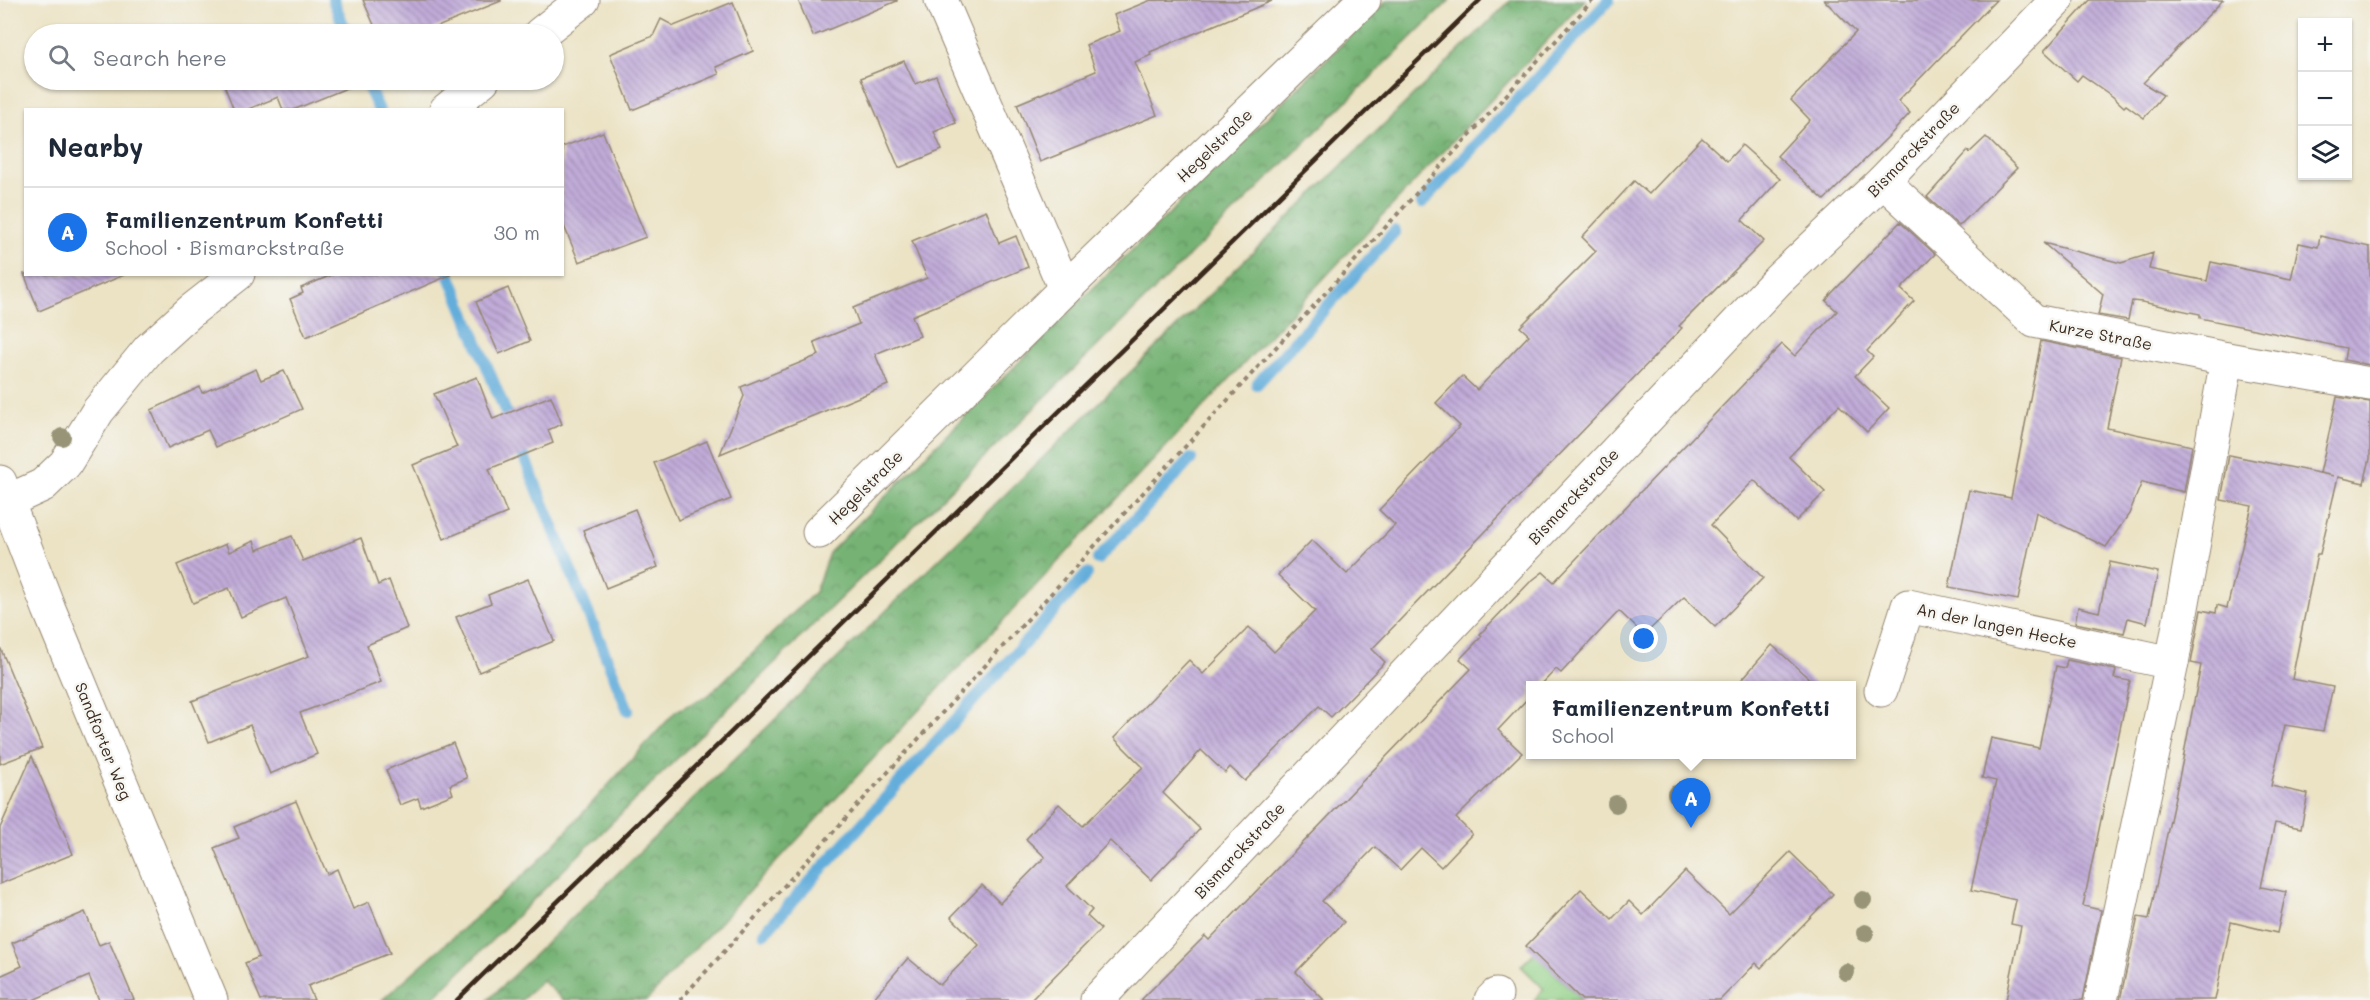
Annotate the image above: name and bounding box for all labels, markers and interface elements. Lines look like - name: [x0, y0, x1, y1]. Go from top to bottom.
- map controls: [2298, 18, 2352, 180]
- button: +: [2298, 18, 2352, 72]
- search box: [24, 24, 564, 90]
- icon: search: [45, 41, 78, 74]
- text: Search here: [93, 43, 227, 72]
- button: −: [2298, 72, 2352, 126]
- street label: Bismarckstraße: [1862, 97, 1964, 201]
- street label: Hegelstraße: [1172, 104, 1256, 186]
- button: layers: [2298, 126, 2352, 180]
- text: Nearby: [48, 130, 143, 164]
- text: Familienzentrum Konfetti: [105, 205, 384, 234]
- text: A: [61, 219, 74, 245]
- text: 30 m: [494, 219, 540, 245]
- text: School · Bismarckstraße: [105, 234, 345, 260]
- street label: Kurze Straße: [2048, 314, 2154, 354]
- street label: Bismarckstraße: [1523, 443, 1623, 549]
- street label: Hegelstraße: [823, 445, 907, 529]
- street label: An der langen Hecke: [1915, 598, 2079, 652]
- your location: [1629, 624, 1658, 653]
- street label: Sandforter Weg: [71, 679, 137, 803]
- popup: [1526, 681, 1856, 759]
- text: Familienzentrum Konfetti: [1552, 693, 1830, 722]
- text: School: [1552, 722, 1615, 748]
- pin: A: [1672, 778, 1710, 828]
- street label: Bismarckstraße: [1189, 797, 1289, 903]

